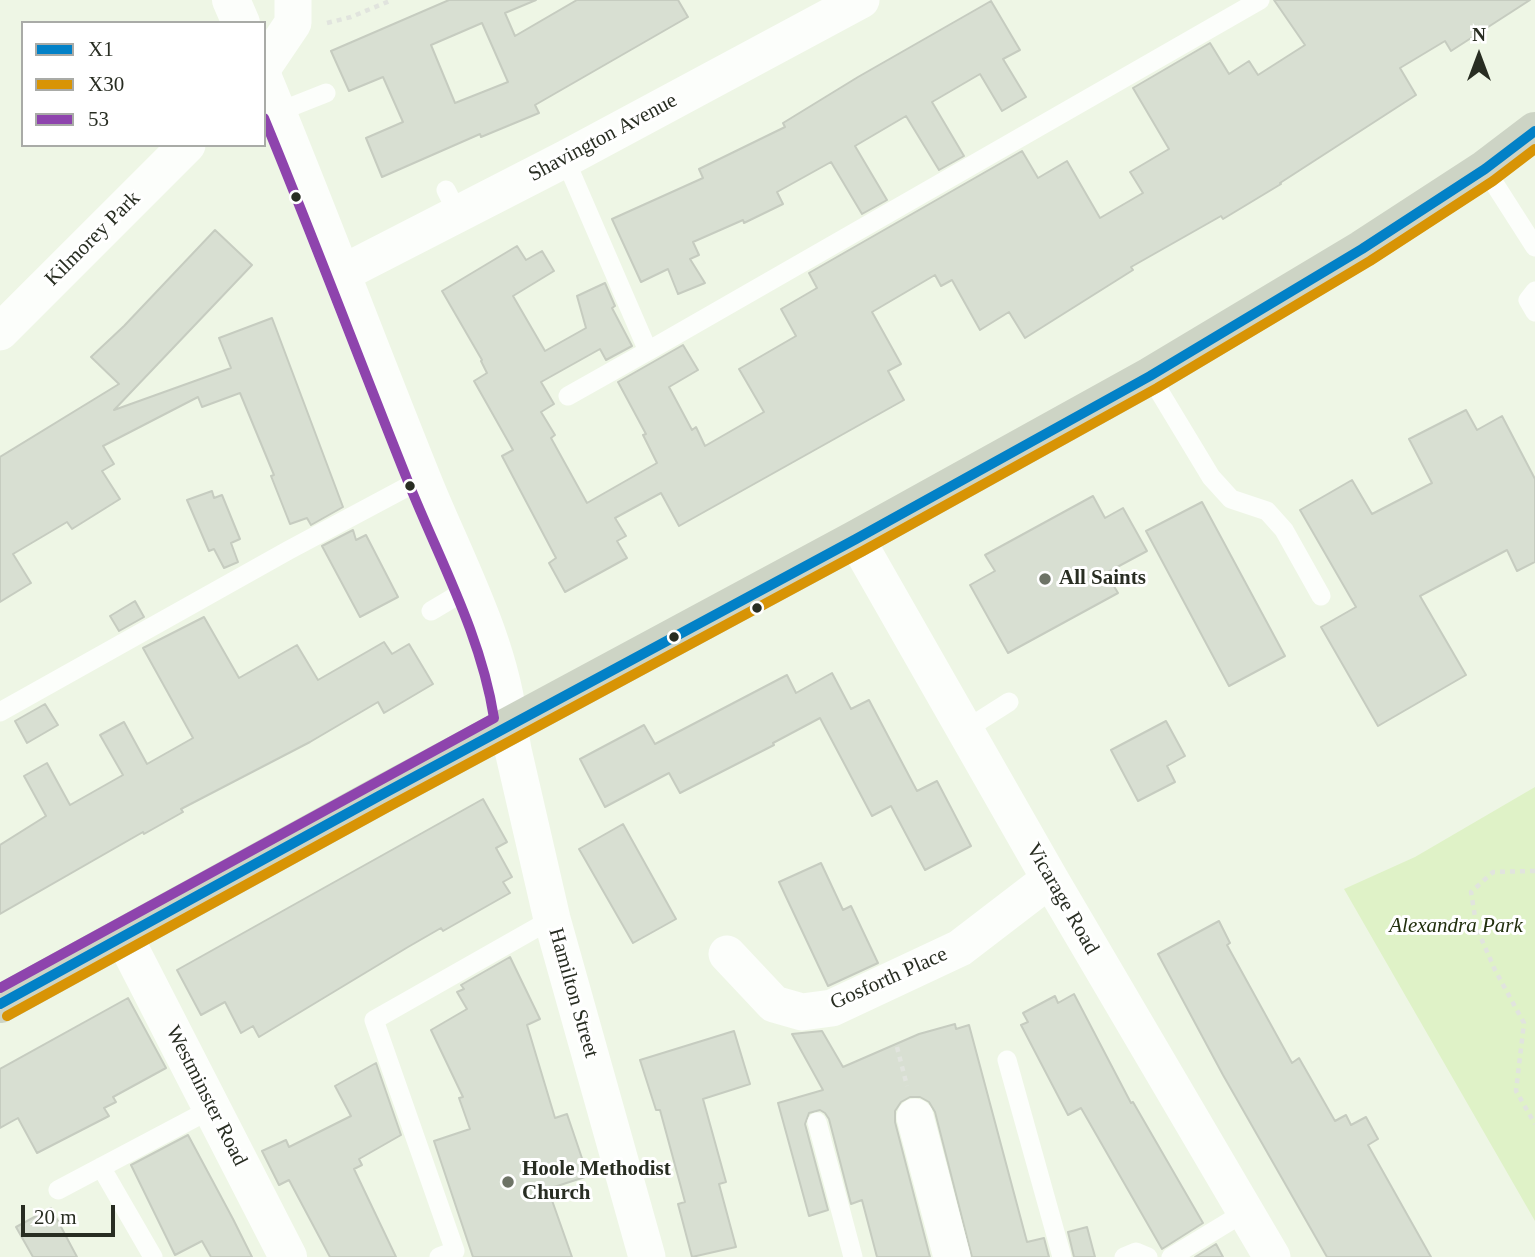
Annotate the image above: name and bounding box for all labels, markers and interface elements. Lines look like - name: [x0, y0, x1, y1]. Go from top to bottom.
- legend: [21, 21, 266, 147]
- north arrow: [1444, 21, 1514, 91]
- text: N: [1472, 24, 1486, 45]
- text: X1: [88, 37, 114, 61]
- text: X30: [88, 72, 124, 96]
- street label: Shavington Avenue: [524, 88, 682, 188]
- text: 53: [88, 107, 109, 131]
- street label: Kilmorey Park: [40, 186, 146, 292]
- unlabelled marker: [289, 190, 303, 204]
- unlabelled marker: [403, 479, 417, 493]
- place label: All Saints: [1059, 566, 1146, 592]
- marker: All Saints: [1037, 571, 1053, 587]
- unlabelled marker: [750, 601, 764, 615]
- unlabelled marker: [667, 630, 681, 644]
- street label: Vicarage Road: [1020, 839, 1104, 959]
- park label: Alexandra Park: [1389, 913, 1523, 939]
- street label: Hamilton Street: [542, 925, 604, 1061]
- street label: Gosforth Place: [827, 942, 951, 1016]
- street label: Westminster Road: [160, 1022, 252, 1170]
- place label: Hoole Methodist Church: [522, 1157, 671, 1207]
- marker: Hoole Methodist Church: [500, 1174, 516, 1190]
- scale bar: [24, 1190, 119, 1234]
- text: 20 m: [34, 1205, 77, 1229]

